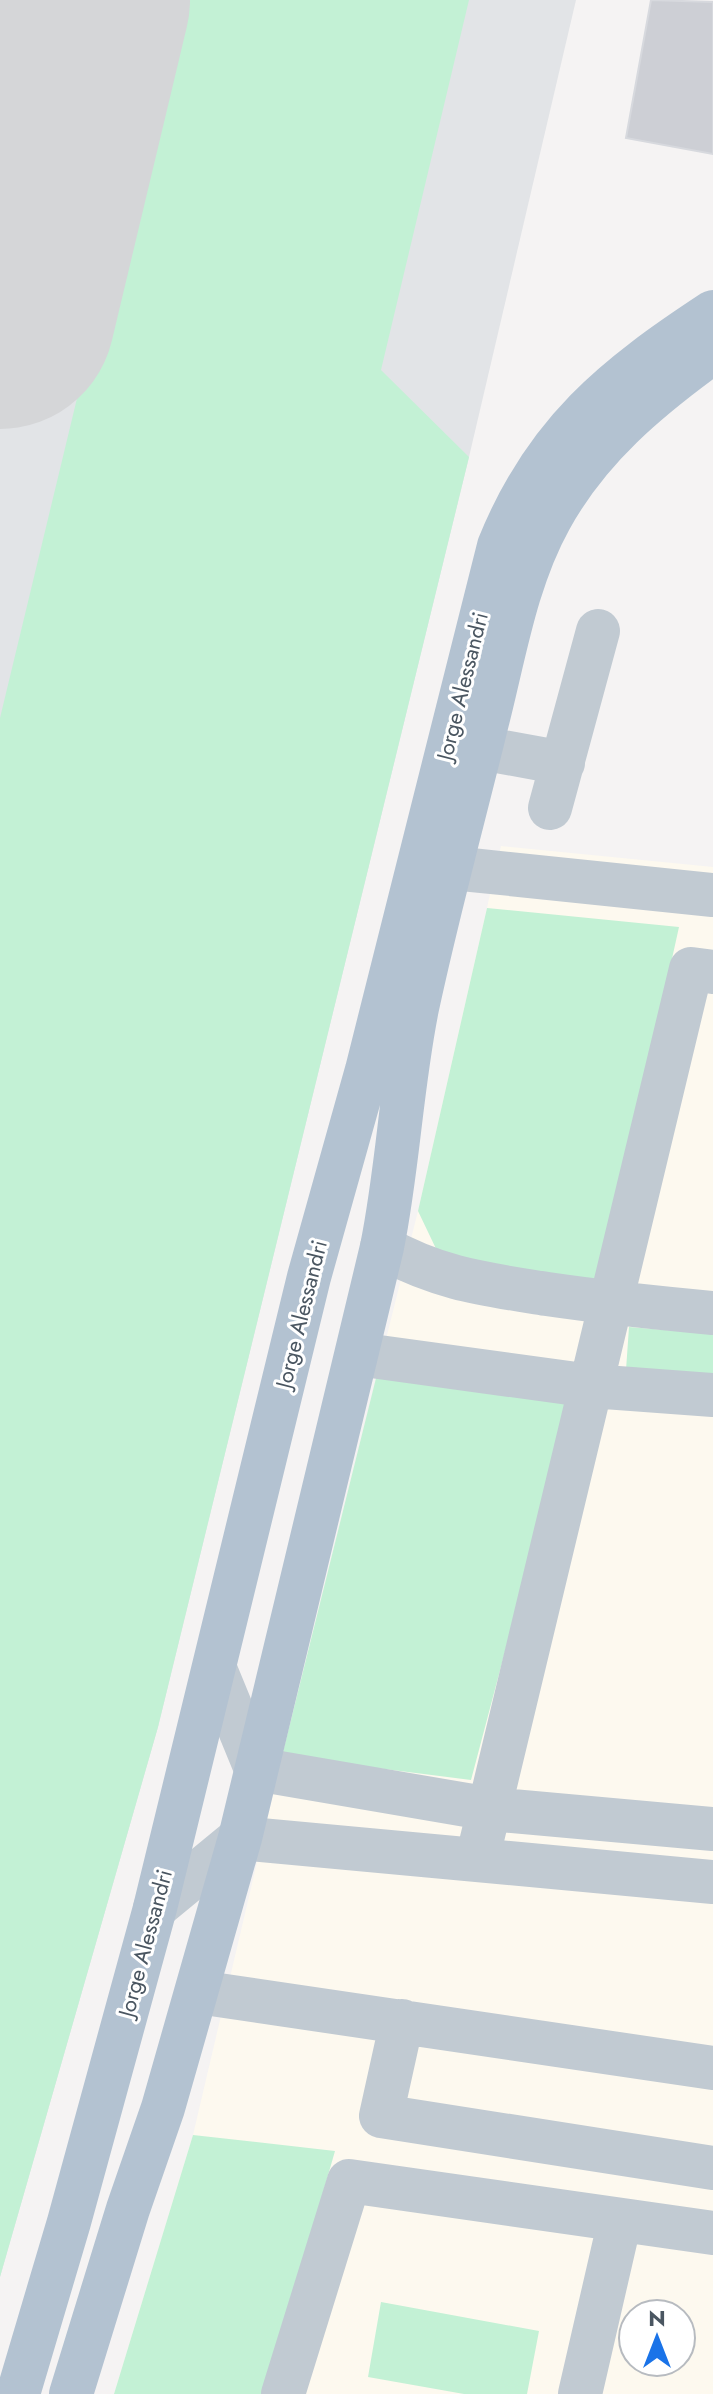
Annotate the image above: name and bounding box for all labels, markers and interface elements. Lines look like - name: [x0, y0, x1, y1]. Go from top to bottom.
- street label: Jorge Alessandri: [427, 609, 496, 766]
- street label: Jorge Alessandri: [266, 1237, 335, 1394]
- street label: Jorge Alessandri: [109, 1866, 180, 2023]
- north arrow: [617, 2298, 697, 2378]
- text: N: [648, 2302, 666, 2334]

